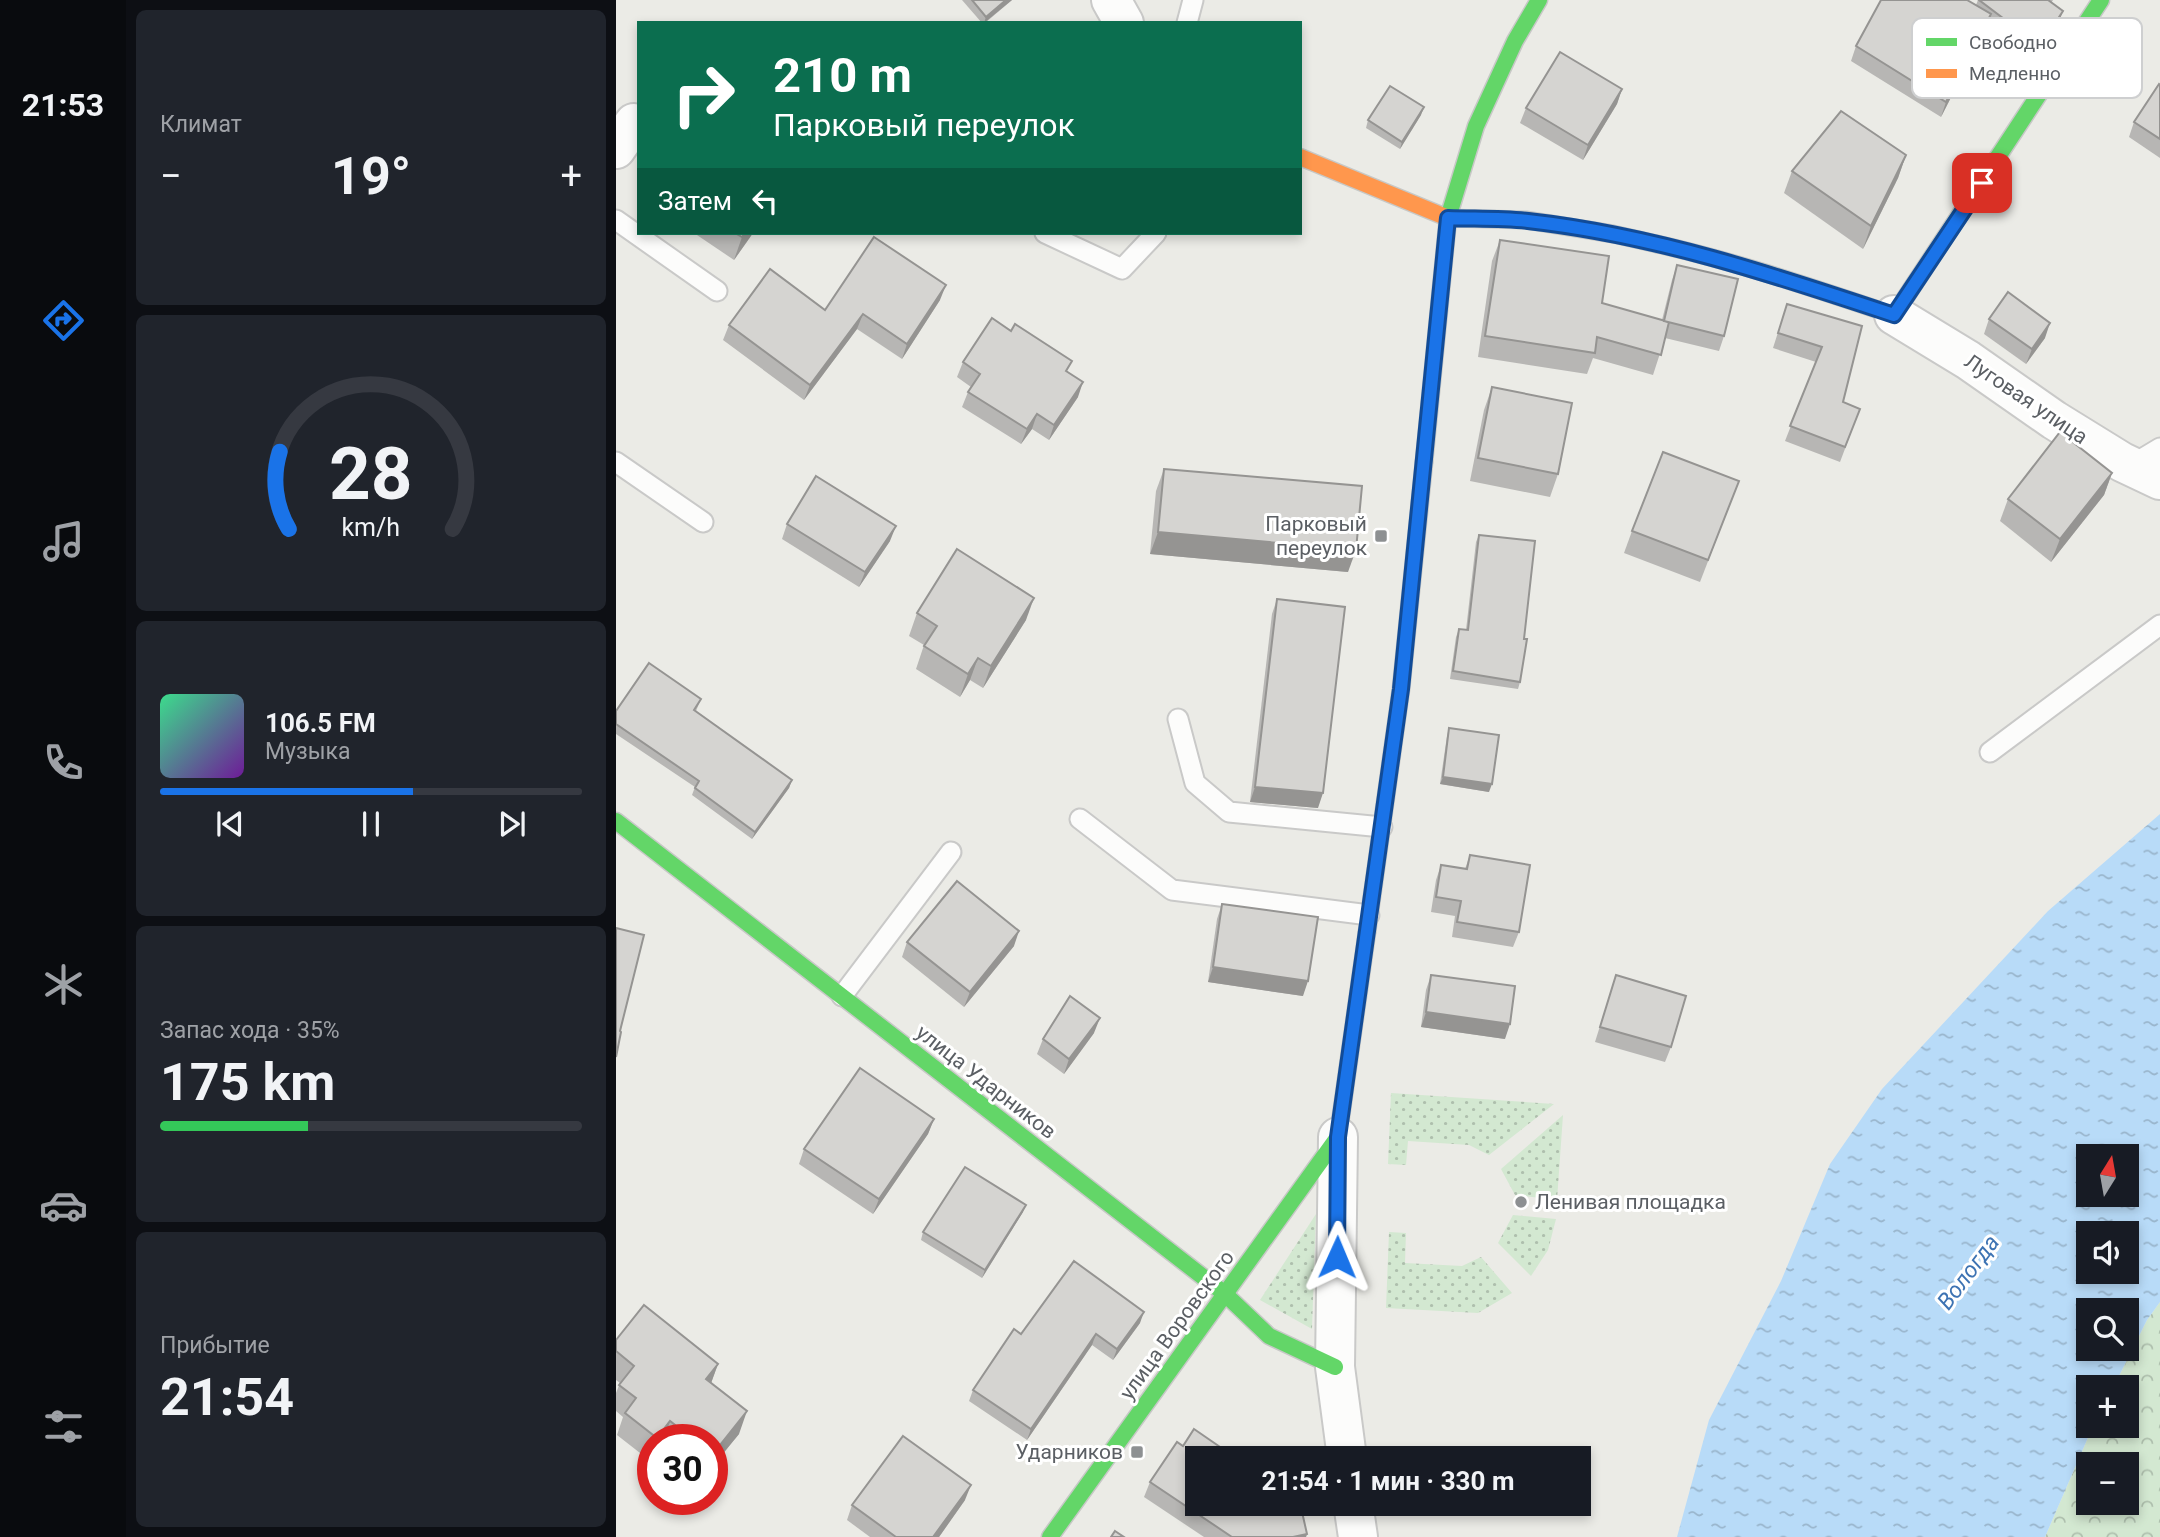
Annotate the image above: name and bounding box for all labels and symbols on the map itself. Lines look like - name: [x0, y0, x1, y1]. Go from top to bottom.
- legend: [1912, 18, 2142, 98]
- text: Свободно: [1969, 31, 2057, 54]
- text: Медленно: [1969, 62, 2061, 85]
- pin: [1952, 153, 2012, 213]
- street label: Луговая улица: [1960, 349, 2092, 449]
- place label: Парковый переулок: [1265, 512, 1368, 560]
- marker: Парковый переулок: [1373, 528, 1389, 544]
- street label: улица Ударников: [911, 1020, 1061, 1144]
- north arrow: [2076, 1144, 2138, 1208]
- place label: Ленивая площадка: [1535, 1190, 1726, 1214]
- marker: Ленивая площадка: [1513, 1194, 1529, 1210]
- position arrow: [1300, 1220, 1374, 1294]
- water label: Вологда: [1932, 1230, 2005, 1315]
- street label: улица Воровского: [1115, 1246, 1239, 1404]
- speed limit sign: 30: [637, 1424, 728, 1515]
- place label: Ударников: [1015, 1440, 1123, 1464]
- marker: Ударников: [1129, 1444, 1145, 1460]

